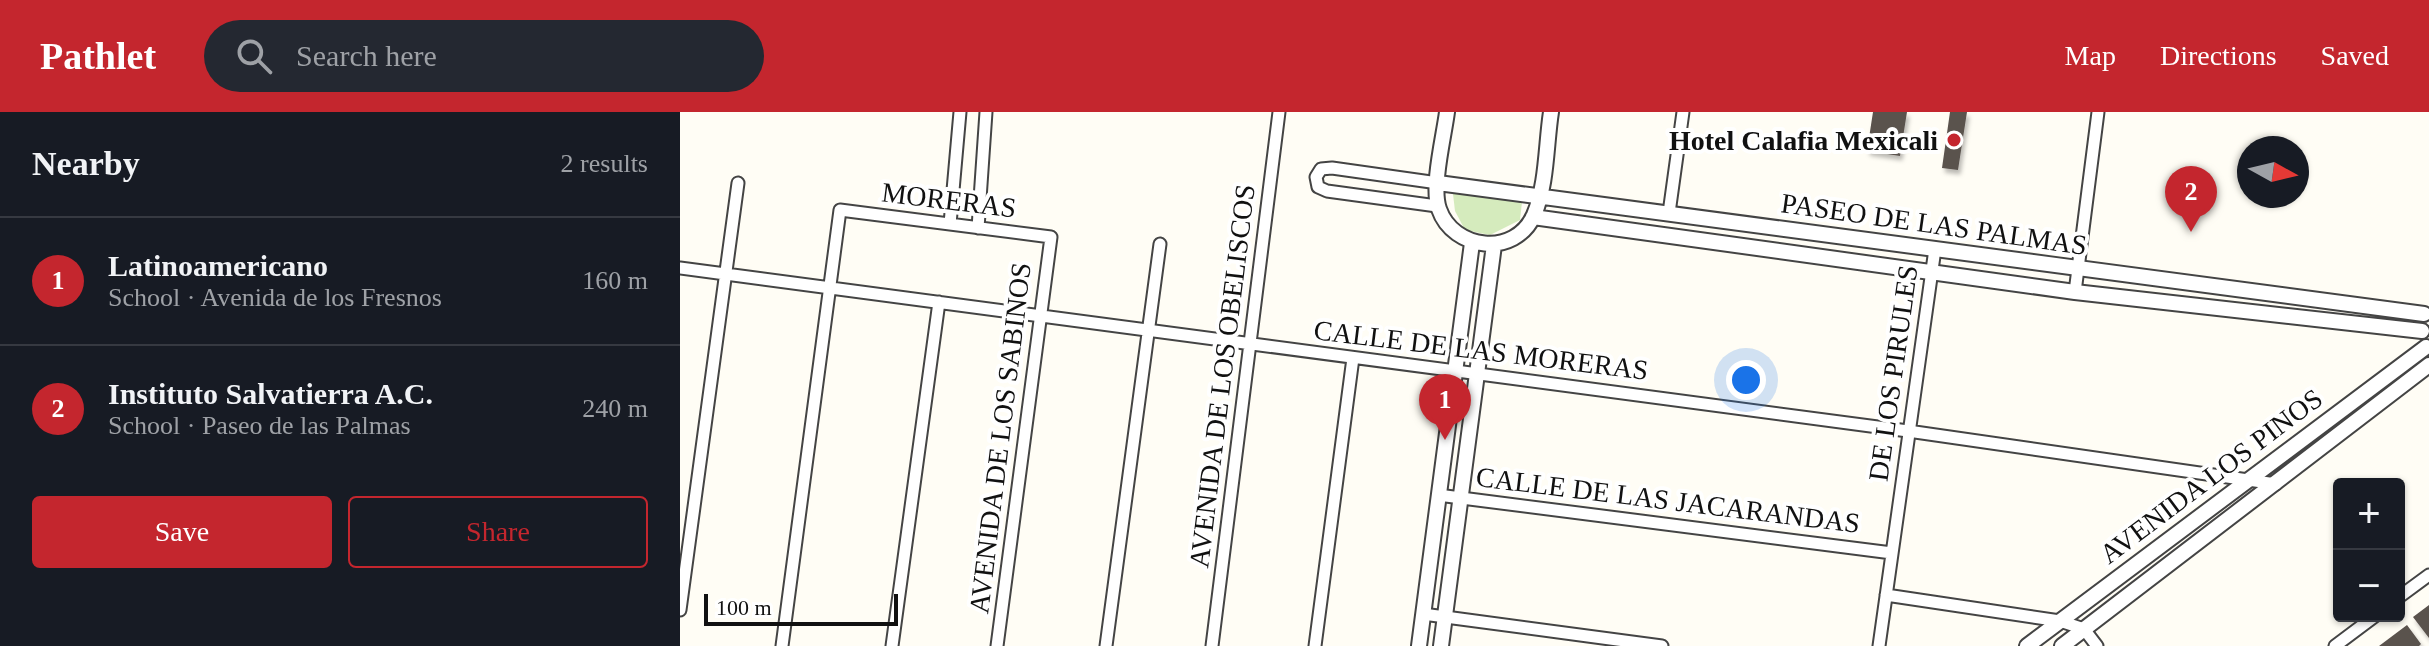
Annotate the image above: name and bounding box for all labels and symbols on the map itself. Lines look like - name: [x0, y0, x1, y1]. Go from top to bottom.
- place label: Hotel Calafia Mexicali: [1669, 125, 1938, 156]
- marker: Hotel Calafia Mexicali: [1945, 131, 1963, 149]
- north arrow: [2237, 136, 2309, 208]
- pin: 2: [2165, 166, 2217, 232]
- street label: MORERAS: [880, 176, 1018, 224]
- street label: AVENIDA DE LOS OBELISCOS: [1183, 183, 1261, 569]
- street label: PASEO DE LAS PALMAS: [1779, 187, 2089, 261]
- street label: AVENIDA DE LOS SABINOS: [963, 261, 1037, 615]
- street label: DE LOS PIRULES: [1862, 263, 1924, 483]
- street label: CALLE DE LAS MORERAS: [1312, 314, 1650, 386]
- your location: [1726, 360, 1766, 400]
- pin: 1: [1419, 374, 1471, 440]
- street label: AVENIDA LOS PINOS: [2094, 382, 2328, 570]
- street label: CALLE DE LAS JACARANDAS: [1474, 461, 1862, 539]
- scale bar: [704, 590, 898, 626]

